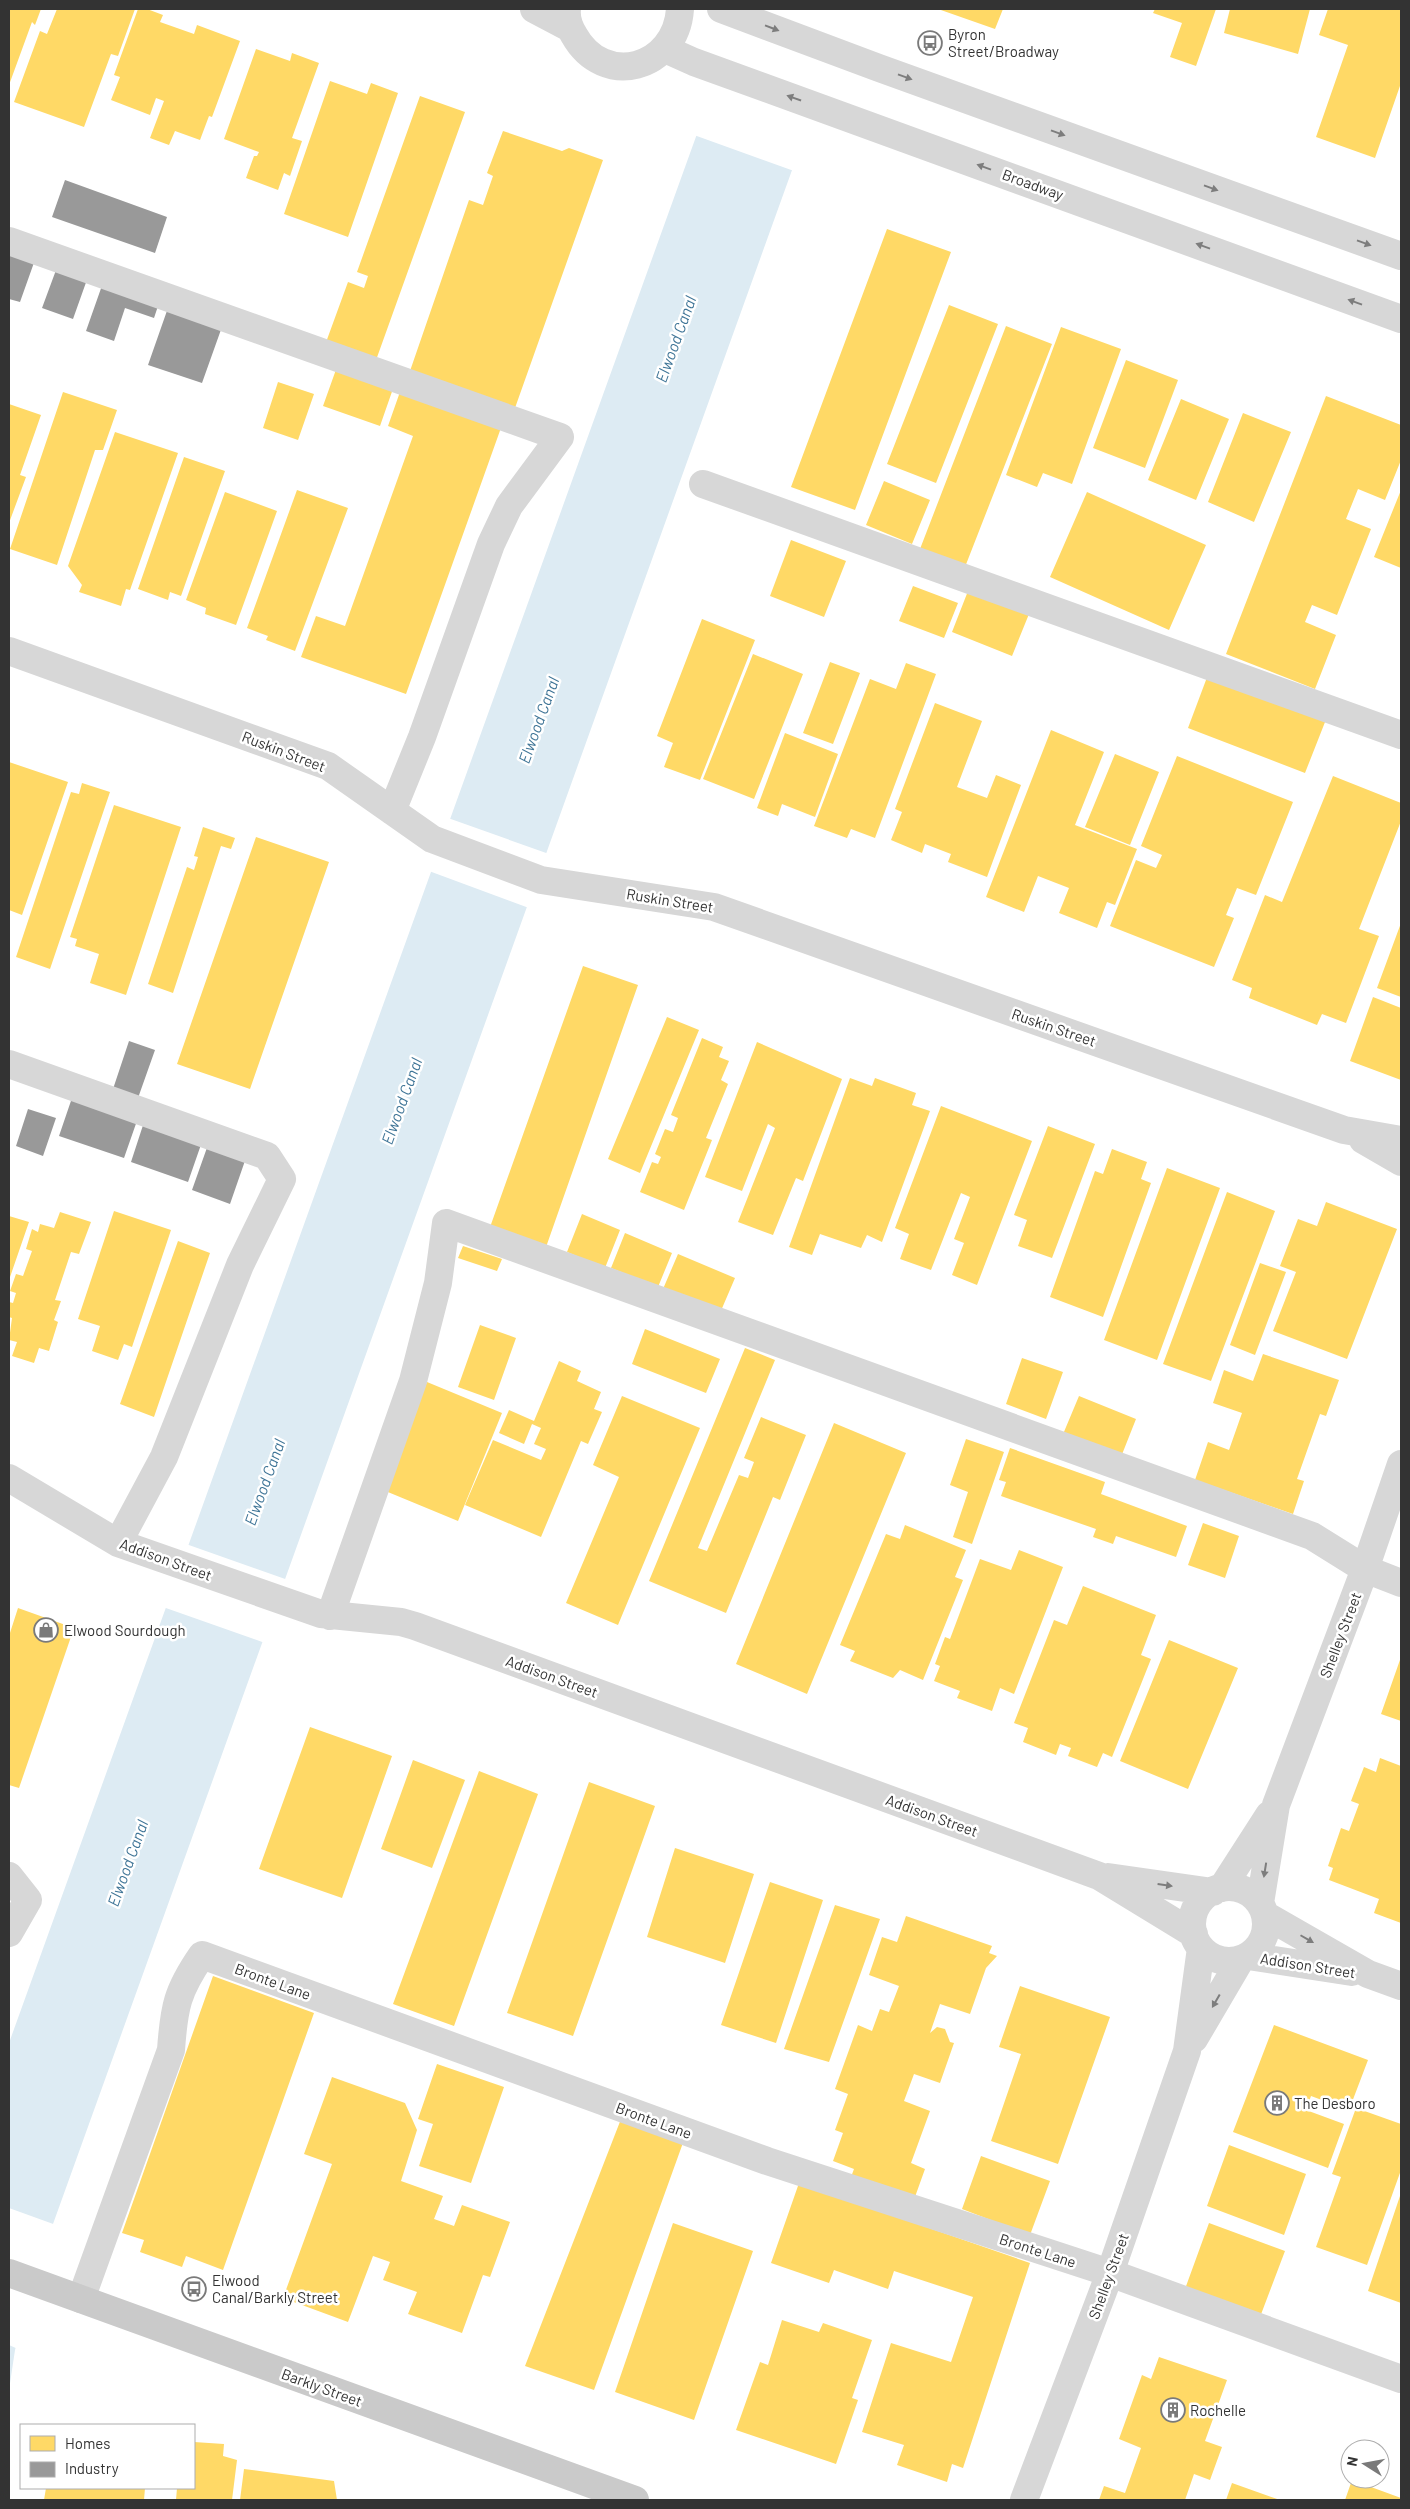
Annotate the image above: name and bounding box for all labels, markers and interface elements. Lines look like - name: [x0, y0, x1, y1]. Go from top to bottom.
- one-way arrow: [765, 24, 780, 32]
- place label: Byron Street/Broadway: [948, 25, 1059, 60]
- bus stop icon: Byron Street/Broadway: [917, 30, 943, 56]
- one-way arrow: [898, 74, 913, 82]
- one-way arrow: [786, 94, 801, 102]
- one-way arrow: [1051, 129, 1066, 137]
- one-way arrow: [977, 163, 992, 170]
- street label: Broadway: [1000, 165, 1066, 203]
- one-way arrow: [1204, 184, 1219, 192]
- one-way arrow: [1357, 239, 1372, 247]
- one-way arrow: [1195, 242, 1210, 250]
- water label: Elwood Canal: [651, 293, 700, 385]
- one-way arrow: [1348, 298, 1363, 305]
- water label: Elwood Canal: [514, 674, 563, 766]
- street label: Ruskin Street: [240, 727, 328, 775]
- street label: Ruskin Street: [625, 884, 715, 916]
- street label: Ruskin Street: [1010, 1004, 1098, 1050]
- water label: Elwood Canal: [377, 1055, 426, 1147]
- water label: Elwood Canal: [240, 1436, 289, 1528]
- street label: Addison Street: [118, 1534, 214, 1584]
- street label: Shelley Street: [1315, 1590, 1365, 1680]
- shop icon: Elwood Sourdough: [33, 1617, 59, 1643]
- place label: Elwood Sourdough: [64, 1621, 186, 1639]
- street label: Addison Street: [504, 1651, 600, 1701]
- street label: Addison Street: [884, 1790, 980, 1840]
- water label: Elwood Canal: [103, 1817, 152, 1909]
- one-way arrow: [1261, 1863, 1269, 1879]
- one-way arrow: [1157, 1881, 1173, 1889]
- one-way arrow: [1300, 1935, 1315, 1943]
- street label: Addison Street: [1259, 1949, 1357, 1981]
- street label: Bronte Lane: [233, 1959, 313, 2003]
- one-way arrow: [1211, 1995, 1220, 2008]
- building icon: The Desboro: [1264, 2090, 1290, 2116]
- place label: The Desboro: [1294, 2094, 1376, 2112]
- street label: Bronte Lane: [614, 2098, 694, 2142]
- street label: Bronte Lane: [997, 2229, 1079, 2271]
- street label: Shelley Street: [1084, 2230, 1132, 2322]
- place label: Elwood Canal/Barkly Street: [212, 2271, 338, 2306]
- bus stop icon: Elwood Canal/Barkly Street: [181, 2276, 207, 2302]
- street label: Barkly Street: [279, 2364, 365, 2410]
- building icon: Rochelle: [1160, 2397, 1186, 2423]
- place label: Rochelle: [1190, 2401, 1246, 2419]
- legend: [20, 2424, 195, 2489]
- text: Homes: [65, 2434, 110, 2452]
- north arrow: [1340, 2439, 1390, 2489]
- text: N: [1343, 2455, 1361, 2468]
- text: Industry: [65, 2459, 119, 2477]

